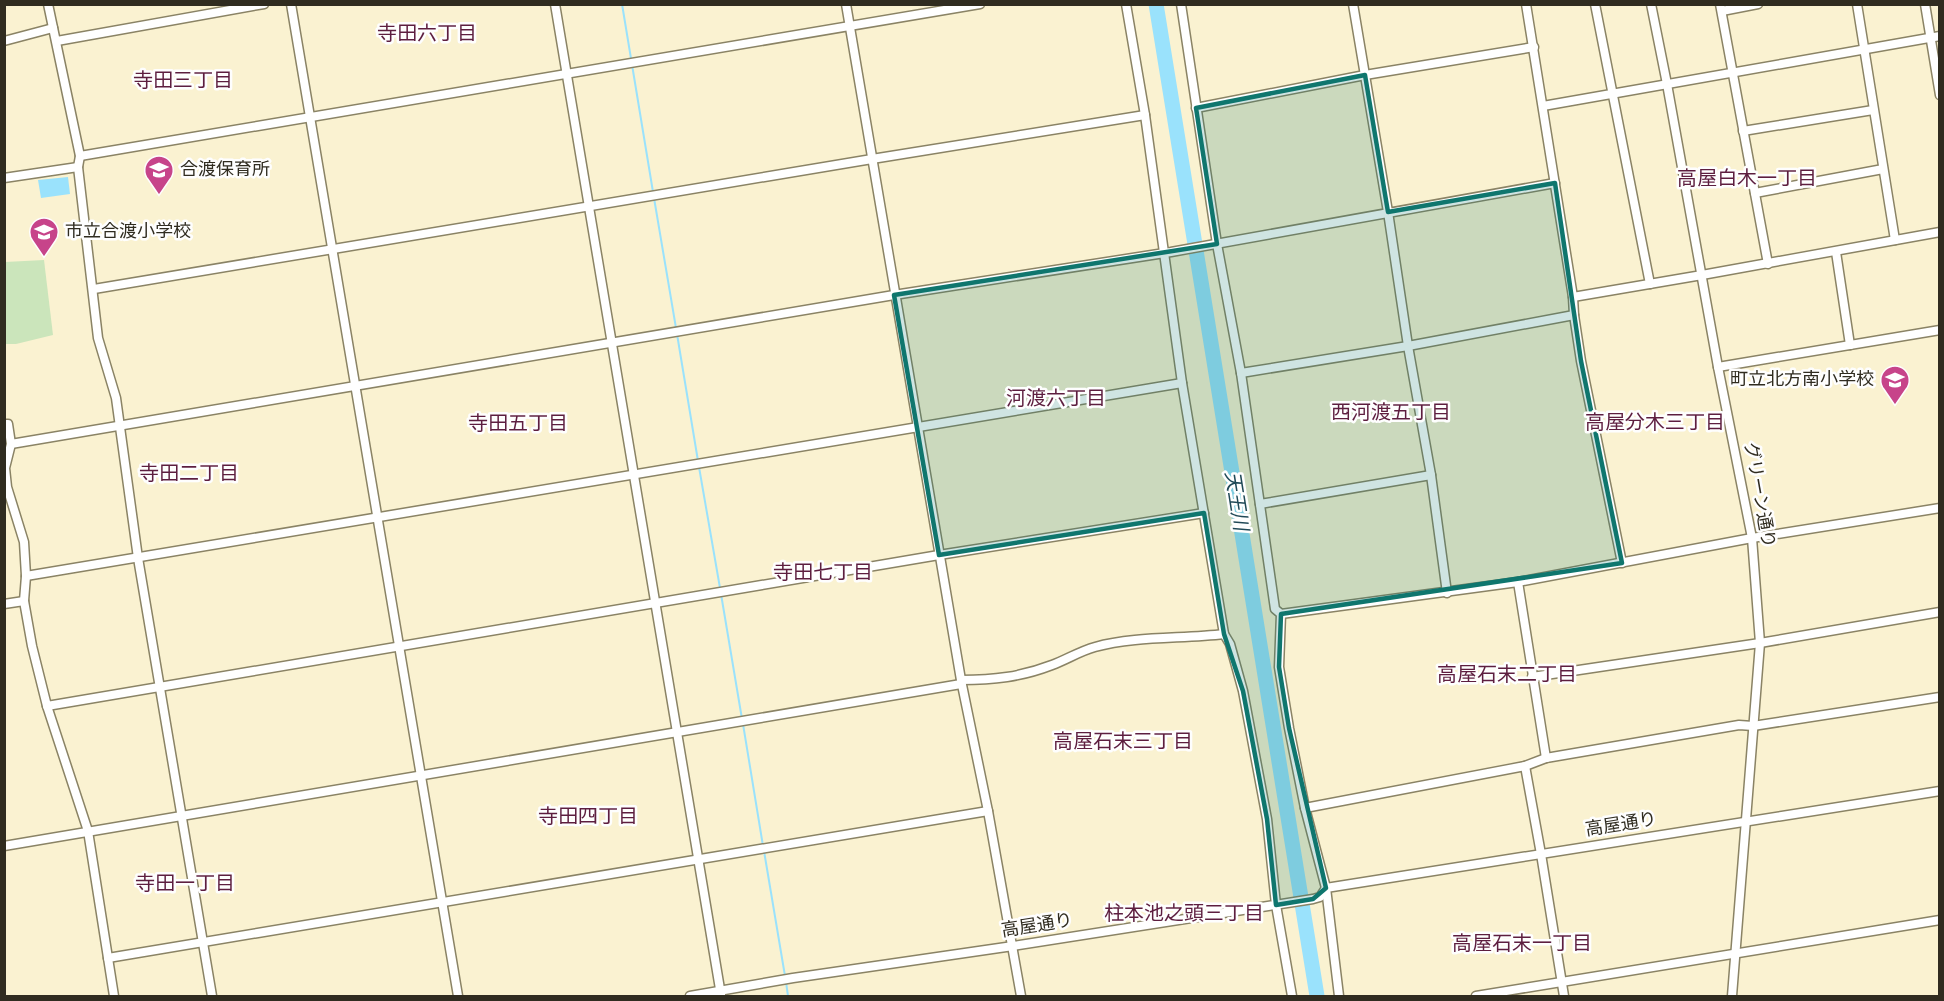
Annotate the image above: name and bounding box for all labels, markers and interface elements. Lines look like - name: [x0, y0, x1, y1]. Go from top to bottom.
- district label: 寺田六丁目: [377, 23, 477, 44]
- district label: 寺田三丁目: [133, 70, 233, 91]
- school or university icon: 合渡保育所: [143, 154, 175, 196]
- place label: 合渡保育所: [180, 160, 270, 179]
- district label: 高屋白木一丁目: [1677, 168, 1817, 189]
- school or university icon: 市立合渡小学校: [28, 216, 60, 258]
- place label: 市立合渡小学校: [65, 221, 191, 241]
- school or university icon: 町立北方南小学校: [1879, 364, 1911, 406]
- place label: 町立北方南小学校: [1730, 369, 1874, 389]
- district label: 河渡六丁目: [1006, 388, 1106, 409]
- district label: 西河渡五丁目: [1331, 402, 1451, 423]
- district label: 高屋分木三丁目: [1585, 412, 1725, 433]
- district label: 寺田五丁目: [468, 413, 568, 434]
- street label: グリーン通り: [1741, 440, 1779, 549]
- district label: 寺田二丁目: [139, 463, 239, 484]
- water label: 天王川: [1221, 470, 1251, 534]
- district label: 寺田七丁目: [773, 562, 873, 583]
- district label: 高屋石末二丁目: [1437, 664, 1577, 685]
- district label: 高屋石末三丁目: [1053, 731, 1193, 752]
- district label: 寺田四丁目: [538, 806, 638, 827]
- street label: 高屋通り: [1584, 809, 1658, 840]
- district label: 寺田一丁目: [135, 873, 235, 894]
- district label: 柱本池之頭三丁目: [1104, 903, 1264, 924]
- street label: 高屋通り: [1000, 910, 1074, 941]
- district label: 高屋石末一丁目: [1452, 933, 1592, 954]

